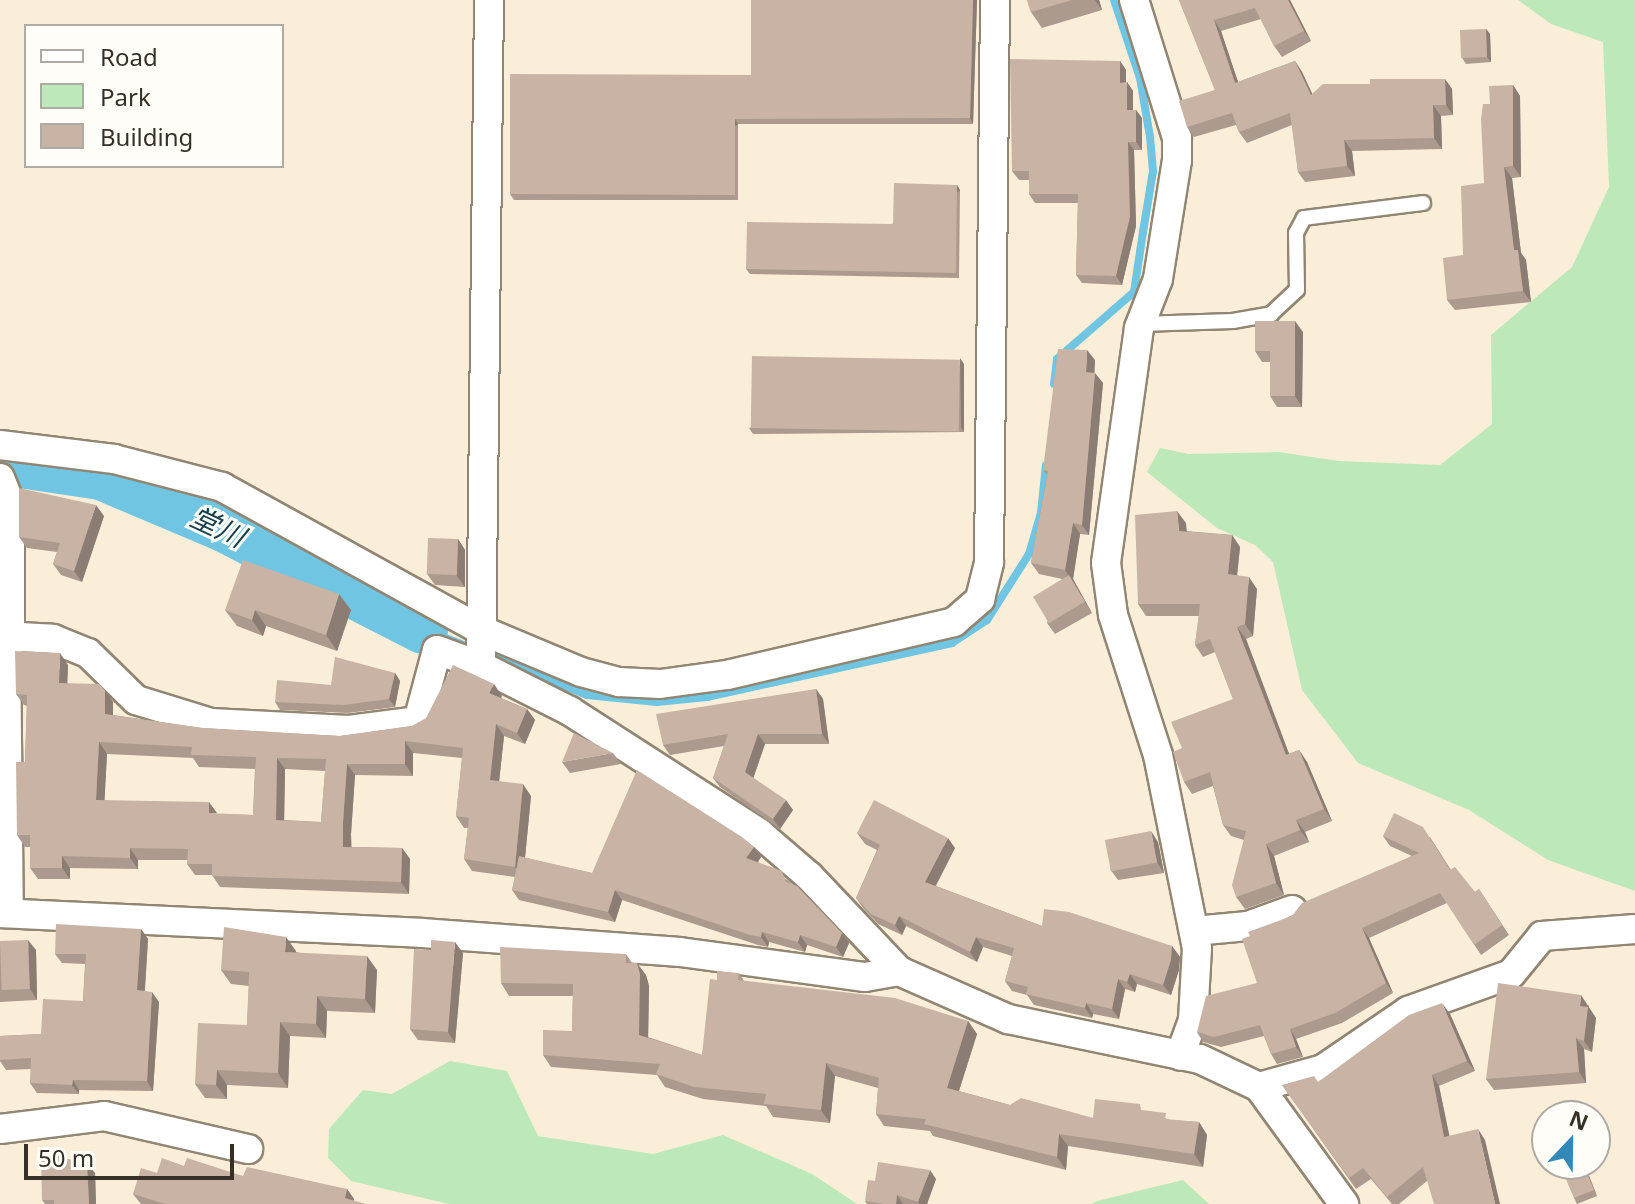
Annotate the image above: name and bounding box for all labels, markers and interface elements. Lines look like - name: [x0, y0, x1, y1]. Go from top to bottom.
- legend: [24, 24, 284, 168]
- text: Road: [100, 40, 158, 73]
- text: Park: [100, 80, 151, 113]
- text: Building: [100, 120, 193, 153]
- water label: 堂川: [186, 499, 250, 553]
- north arrow: [1531, 1100, 1611, 1180]
- text: N: [1565, 1102, 1593, 1137]
- scale bar: [28, 1128, 238, 1178]
- text: 50 m: [38, 1141, 94, 1174]

